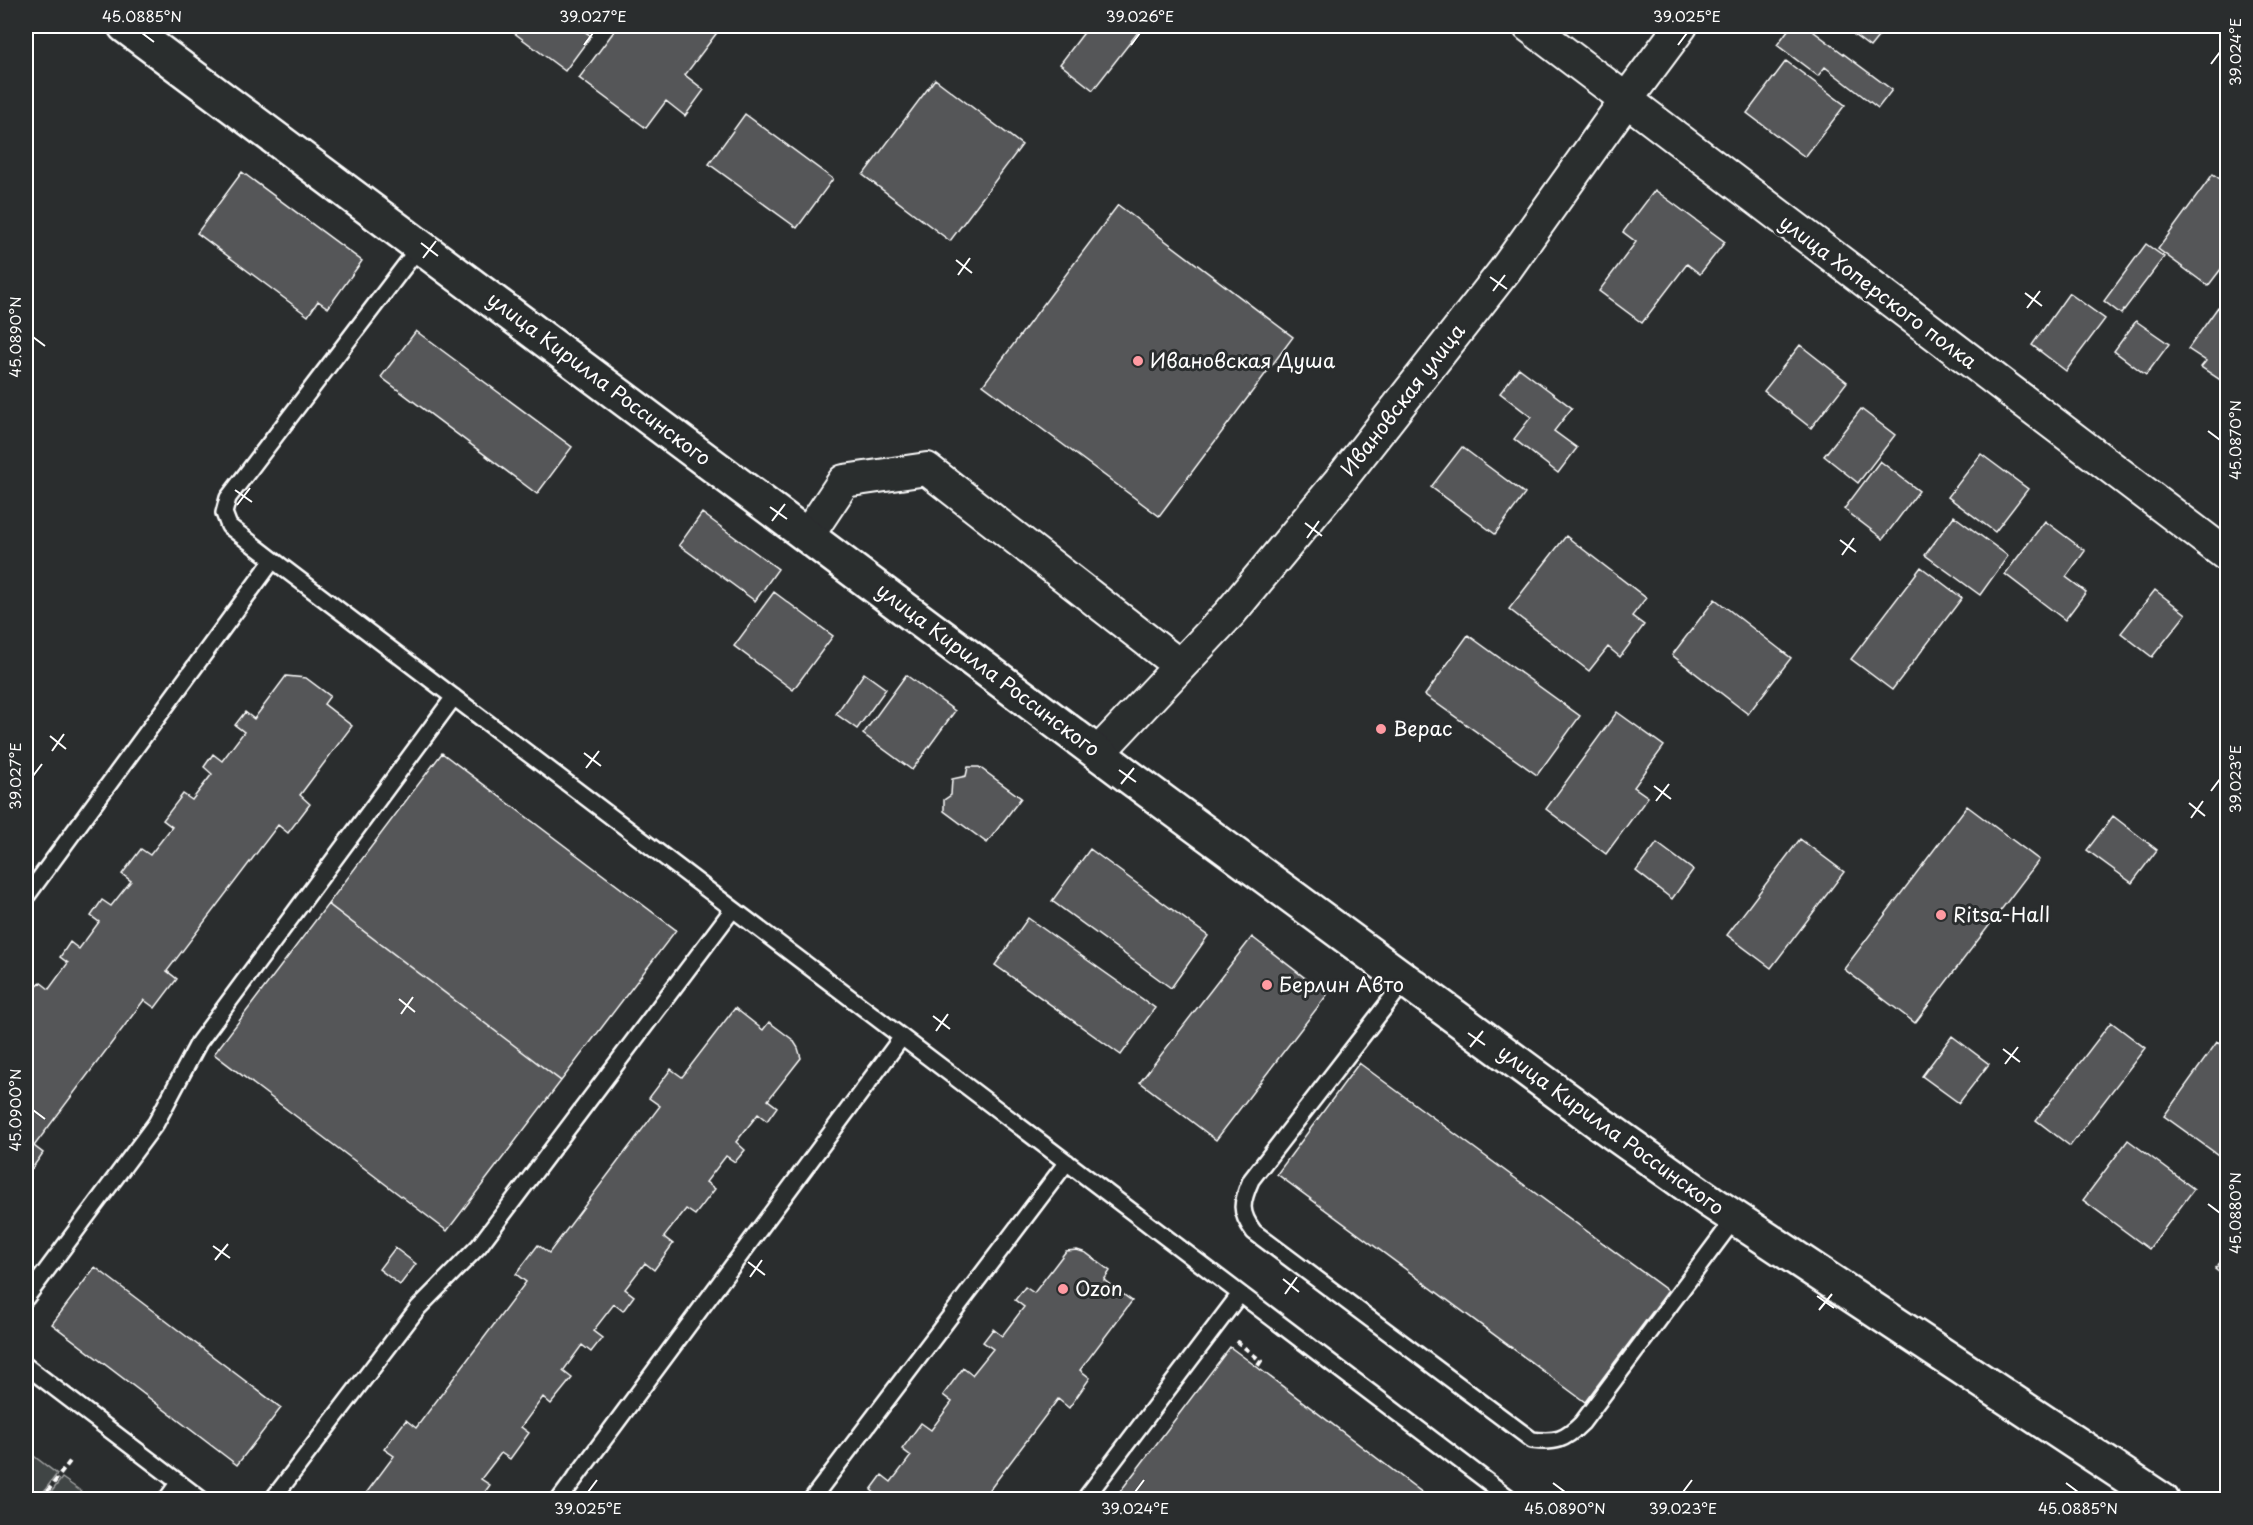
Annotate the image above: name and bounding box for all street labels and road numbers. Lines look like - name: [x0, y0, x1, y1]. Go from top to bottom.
- street label: улица Хоперского полка: [1773, 207, 1984, 376]
- street label: улица Кирилла Россинского: [481, 284, 718, 472]
- street label: Ивановская улица: [1333, 316, 1472, 482]
- street label: улица Кирилла Россинского: [870, 575, 1107, 763]
- street label: улица Кирилла Россинского: [1492, 1037, 1731, 1222]

